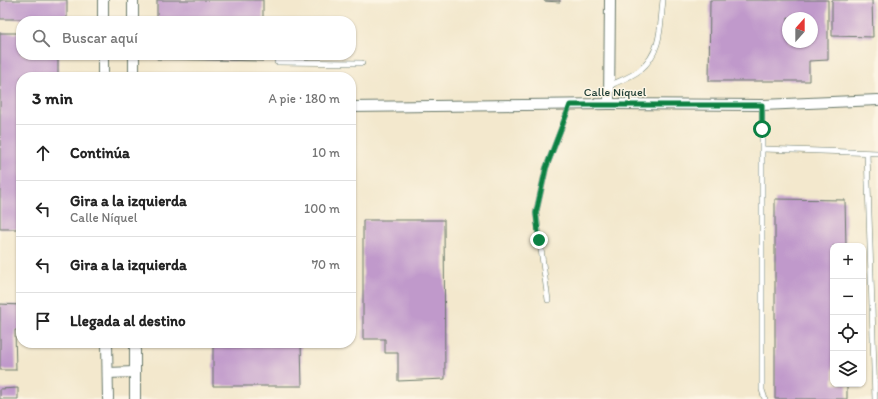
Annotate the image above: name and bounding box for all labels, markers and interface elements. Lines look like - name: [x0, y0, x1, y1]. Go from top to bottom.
- north arrow: [782, 12, 818, 48]
- search box: [16, 16, 356, 60]
- icon: search: [30, 27, 52, 49]
- text: Buscar aquí: [62, 29, 138, 47]
- street label: Calle Níquel: [584, 85, 647, 99]
- text: 3 min: [32, 88, 73, 108]
- text: A pie · 180 m: [268, 91, 340, 106]
- route start: [753, 120, 771, 138]
- icon: ahead: [32, 142, 54, 164]
- text: Continúa: [70, 144, 130, 162]
- text: 10 m: [312, 145, 340, 160]
- text: Gira a la izquierda: [70, 192, 187, 210]
- icon: left: [32, 198, 54, 220]
- text: 100 m: [304, 201, 340, 216]
- text: Calle Níquel: [70, 210, 137, 225]
- route end: [530, 231, 548, 249]
- map controls: [830, 243, 866, 387]
- button: +: [830, 243, 866, 279]
- icon: left: [32, 254, 54, 276]
- text: Gira a la izquierda: [70, 256, 187, 274]
- text: 70 m: [312, 257, 340, 272]
- button: −: [830, 279, 866, 315]
- icon: arrive: [32, 310, 54, 332]
- text: Llegada al destino: [70, 312, 186, 330]
- button: locate: [830, 315, 866, 351]
- button: layers: [830, 351, 866, 387]

